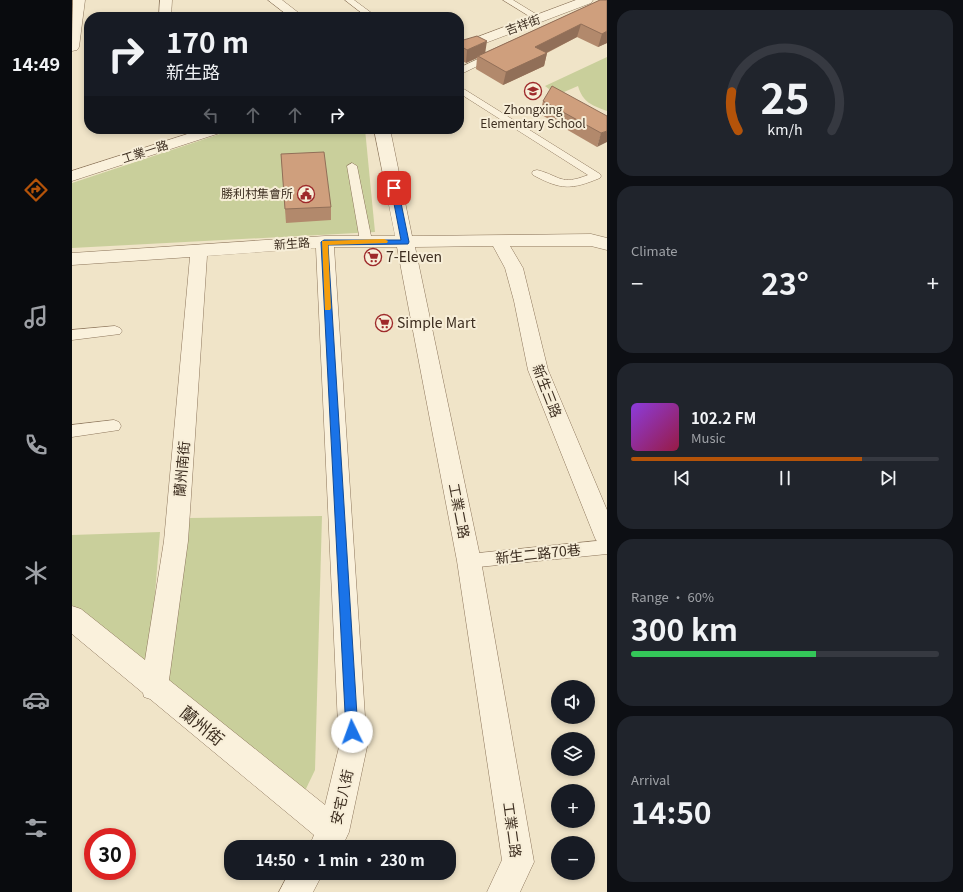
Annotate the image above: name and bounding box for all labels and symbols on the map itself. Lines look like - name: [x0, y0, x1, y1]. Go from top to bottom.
- street label: 吉祥街: [503, 9, 542, 38]
- school or university icon: Zhongxing Elementary School: [523, 81, 543, 101]
- place label: Zhongxing Elementary School: [480, 100, 586, 131]
- street label: 工業一路: [119, 135, 170, 166]
- pin: [377, 171, 411, 205]
- place label: 勝利村集會所: [221, 184, 293, 201]
- public building icon: 勝利村集會所: [296, 184, 316, 204]
- street label: 新生路: [273, 233, 310, 252]
- place label: 7-Eleven: [386, 246, 442, 266]
- supermarket icon: 7-Eleven: [363, 247, 383, 267]
- place label: Simple Mart: [397, 312, 476, 332]
- supermarket icon: Simple Mart: [374, 313, 394, 333]
- street label: 新生三路: [529, 361, 567, 420]
- street label: 蘭州南街: [169, 440, 193, 498]
- street label: 工業二路: [445, 481, 475, 540]
- street label: 新生二路70巷: [494, 539, 581, 567]
- street label: 蘭州街: [175, 699, 231, 751]
- position arrow: [331, 711, 373, 753]
- street label: 安宅八街: [325, 767, 357, 826]
- street label: 工業二路: [499, 801, 527, 859]
- speed limit sign: 30: [84, 828, 136, 880]

